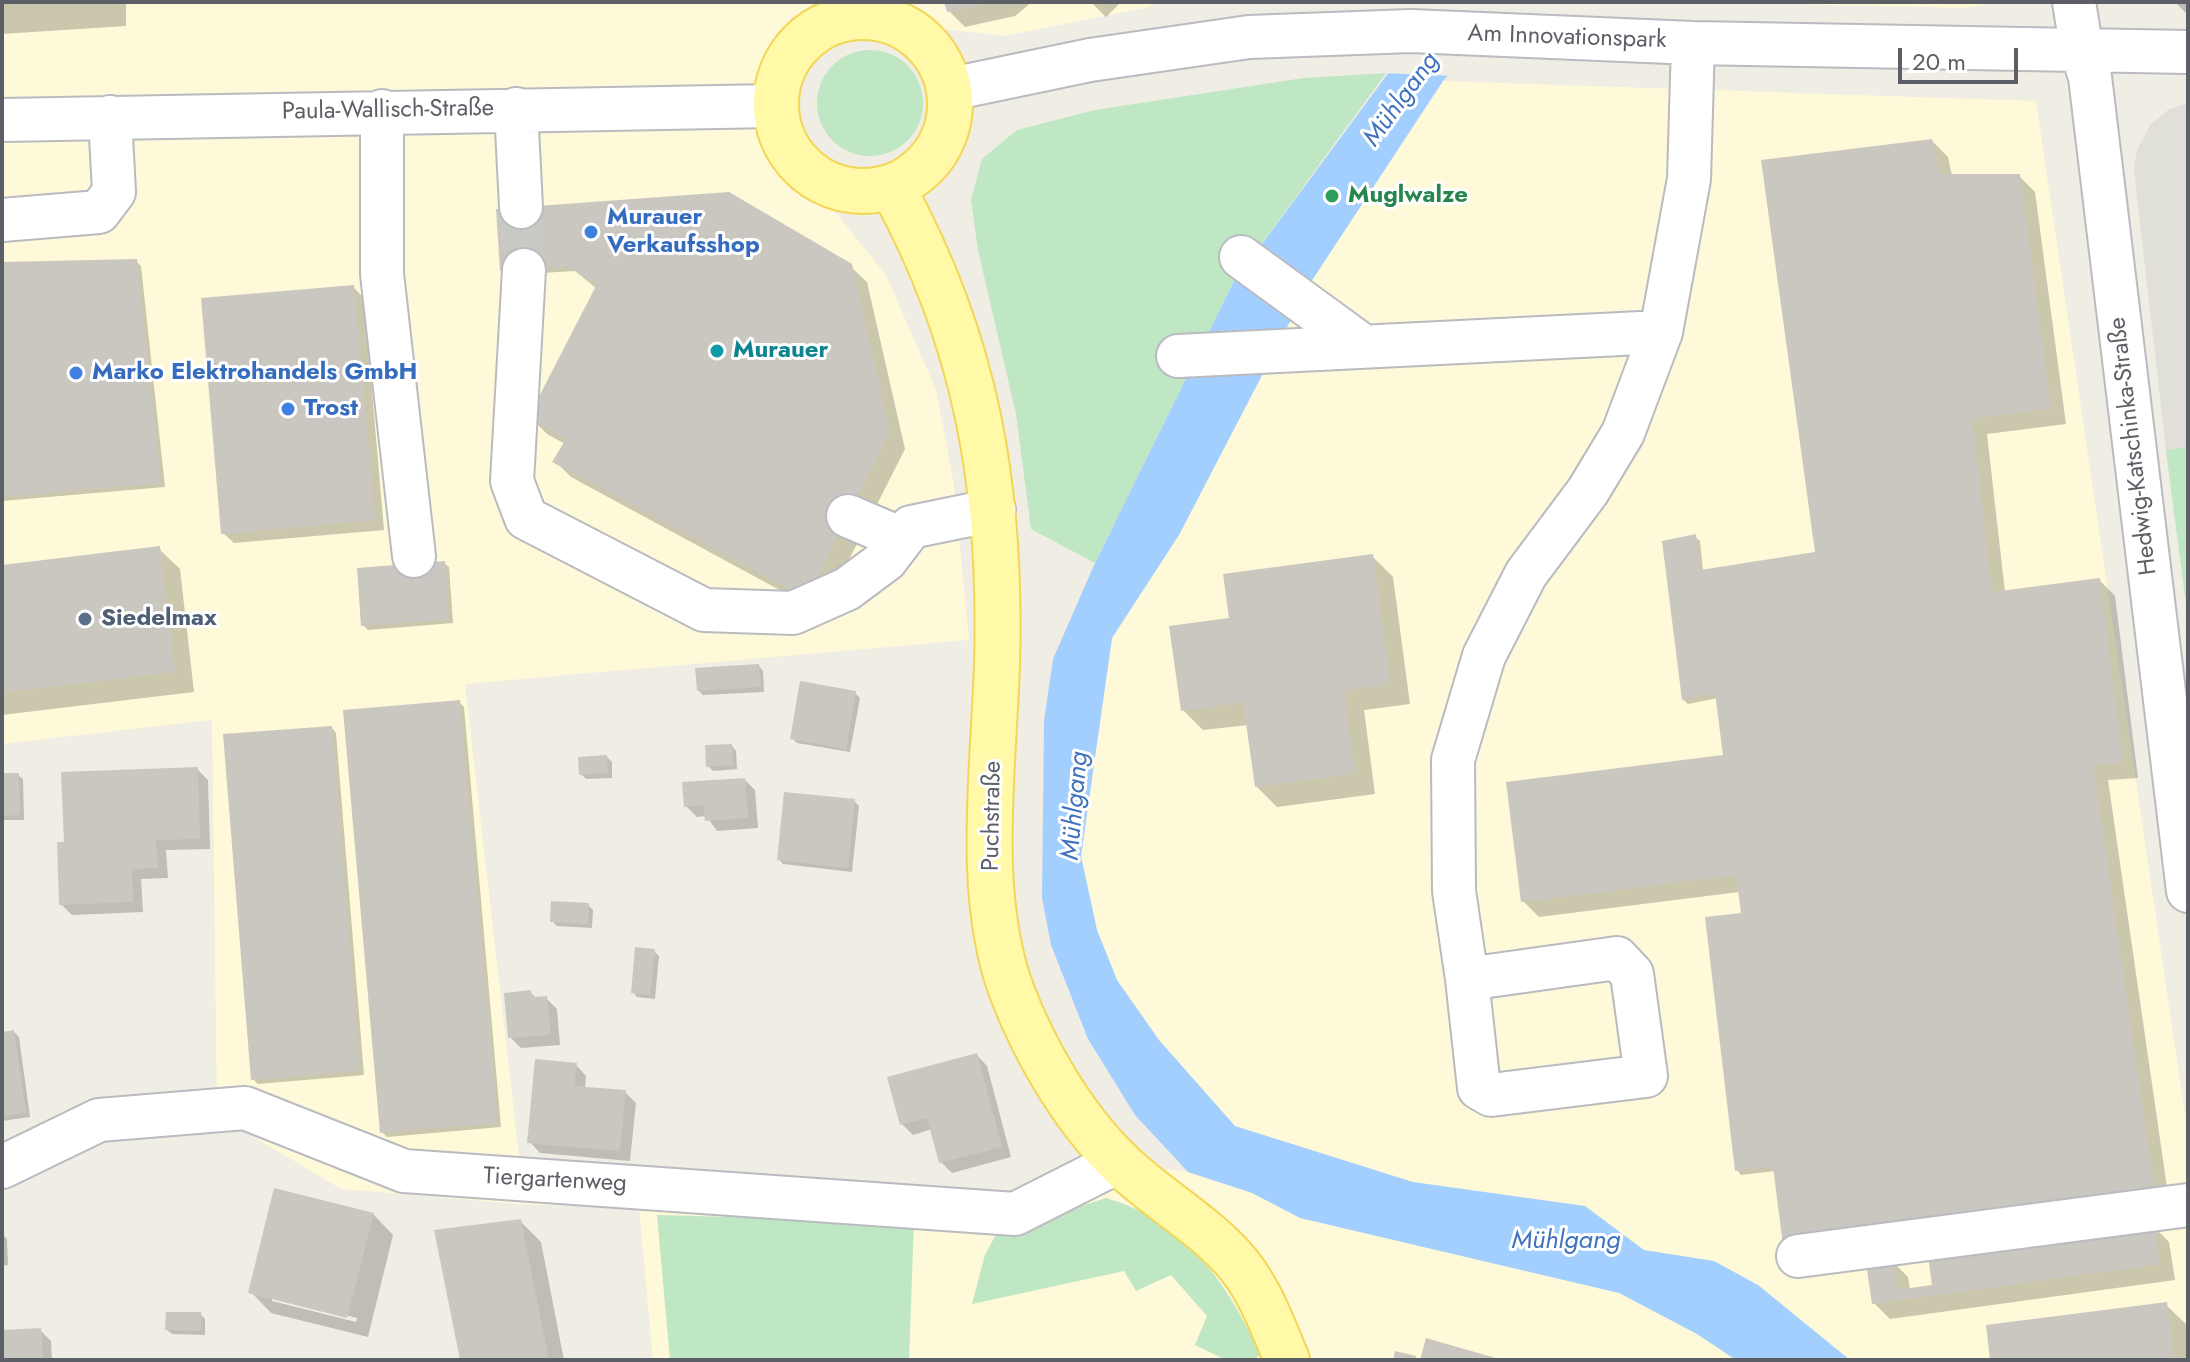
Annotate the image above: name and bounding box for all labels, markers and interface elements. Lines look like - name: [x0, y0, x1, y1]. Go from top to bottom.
- street label: Am Innovationspark: [1467, 20, 1667, 56]
- scale bar: [1902, 32, 2022, 82]
- text: 20 m: [1912, 44, 1966, 79]
- water label: Mühlgang: [1357, 47, 1447, 153]
- street label: Paula-Wallisch-Straße: [282, 95, 494, 127]
- place label: Muglwalze: [1348, 182, 1468, 210]
- marker: Muglwalze: [1323, 187, 1341, 205]
- place label: Murauer Verkaufsshop: [607, 204, 760, 260]
- marker: Murauer Verkaufsshop: [582, 223, 600, 241]
- street label: Hedwig-Katschinka-Straße: [2104, 315, 2164, 577]
- place label: Murauer: [733, 337, 828, 365]
- marker: Murauer: [708, 342, 726, 360]
- place label: Marko Elektrohandels GmbH: [92, 359, 417, 387]
- marker: Marko Elektrohandels GmbH: [67, 364, 85, 382]
- place label: Trost: [304, 395, 358, 423]
- marker: Trost: [279, 400, 297, 418]
- place label: Siedelmax: [101, 605, 217, 633]
- marker: Siedelmax: [76, 610, 94, 628]
- water label: Mühlgang: [1056, 750, 1096, 862]
- street label: Puchstraße: [978, 761, 1008, 871]
- street label: Tiergartenweg: [483, 1163, 627, 1199]
- water label: Mühlgang: [1511, 1226, 1621, 1258]

